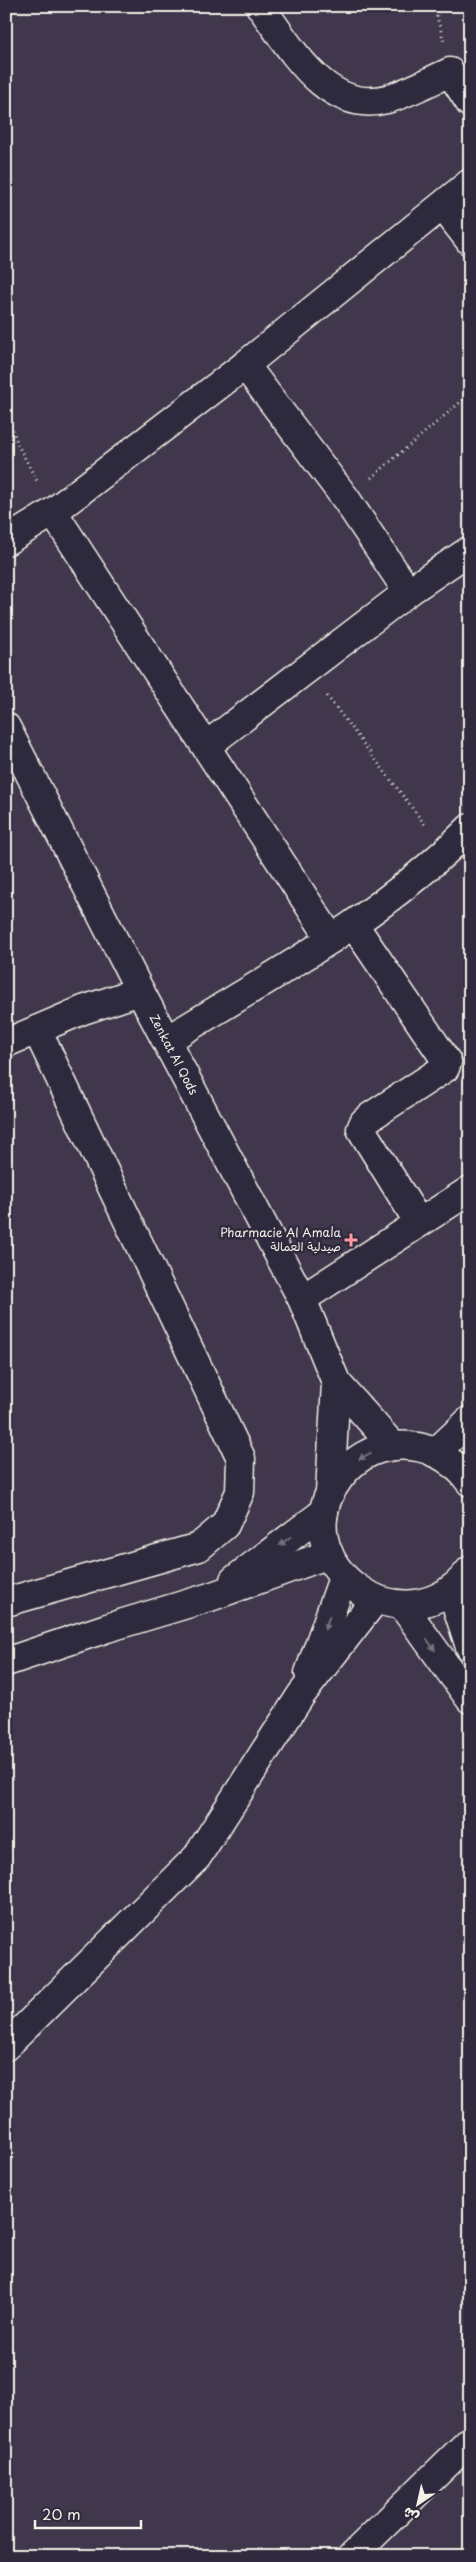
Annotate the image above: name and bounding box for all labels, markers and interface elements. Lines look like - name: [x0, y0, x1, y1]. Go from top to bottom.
- street label: Zenkat Al Qods: [146, 1011, 203, 1098]
- place label: Pharmacie Al Amala صيدلية العمالة: [220, 1223, 341, 1255]
- marker: Pharmacie Al Amala صيدلية العمالة: [345, 1234, 357, 1246]
- one-way arrow: [358, 1451, 371, 1460]
- one-way arrow: [278, 1536, 292, 1546]
- one-way arrow: [323, 1616, 330, 1631]
- one-way arrow: [426, 1638, 436, 1652]
- north arrow: [394, 2480, 444, 2530]
- scale bar: [35, 2497, 141, 2529]
- text: 20 m: [42, 2502, 81, 2525]
- text: ش: [398, 2502, 423, 2528]

